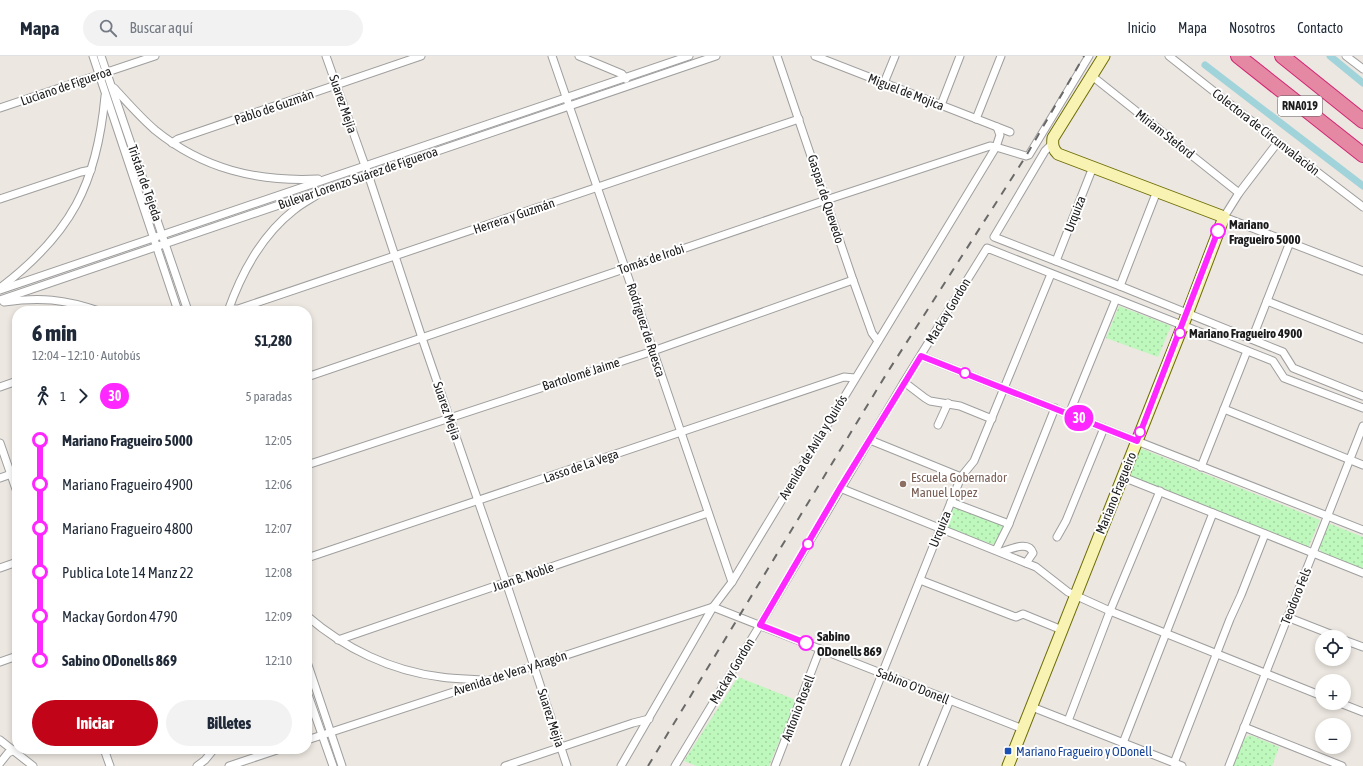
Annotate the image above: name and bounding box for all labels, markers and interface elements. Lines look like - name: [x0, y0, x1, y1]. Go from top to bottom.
- search box: [83, 10, 363, 46]
- text: Mapa: [20, 17, 59, 39]
- icon: search: [97, 17, 119, 39]
- text: Buscar aquí: [129, 19, 193, 36]
- text: Inicio: [1127, 20, 1156, 36]
- text: Mapa: [1178, 20, 1207, 36]
- text: Nosotros: [1229, 20, 1275, 36]
- text: Contacto: [1297, 20, 1343, 36]
- street label: Luciano de Figueroa: [19, 63, 113, 109]
- street label: Miguel de Mojica: [866, 71, 946, 113]
- street label: Suarez Mejia: [326, 73, 360, 135]
- street label: Colectora de Circunvalación: [1209, 85, 1323, 179]
- street label: Pablo de Guzmán: [232, 86, 316, 128]
- road number: RNA019: [1278, 96, 1322, 116]
- street label: Miriam Steford: [1133, 106, 1197, 162]
- street label: Tristán de Tejeda: [125, 143, 165, 223]
- street label: Bulevar Lorenzo Suárez de Figueroa: [276, 144, 440, 212]
- street label: Gaspar de Quevedo: [805, 153, 847, 245]
- street label: Urquiza: [1061, 194, 1089, 234]
- street label: Herrera y Guzmán: [471, 195, 557, 237]
- place label: Mariano Fragueiro 5000: [1229, 217, 1301, 247]
- marker: Mariano Fragueiro 5000: [1210, 223, 1226, 239]
- street label: Tomás de Irobi: [616, 241, 686, 277]
- street label: Mackay Gordon: [923, 275, 973, 347]
- street label: Rodríguez de Ruesca: [624, 281, 668, 379]
- text: 6 min: [32, 320, 77, 346]
- place label: Mariano Fragueiro 4900: [1189, 326, 1302, 341]
- marker: Mariano Fragueiro 4900: [1174, 327, 1186, 339]
- text: $1,280: [255, 332, 292, 349]
- text: 12:04 – 12:10 · Autobús: [32, 348, 140, 363]
- street label: Bartolomé Jaime: [540, 354, 622, 394]
- unlabelled marker: [959, 367, 971, 379]
- street label: Suarez Mejia: [430, 380, 464, 442]
- icon: walk: [32, 385, 54, 407]
- icon: forward: [72, 385, 94, 407]
- text: 30: [108, 388, 121, 404]
- text: 1: [60, 389, 66, 404]
- text: 5 paradas: [245, 389, 292, 404]
- street label: Avenida de Avila y Quirós: [776, 392, 850, 502]
- line badge: 30: [1061, 405, 1097, 431]
- text: 30: [1072, 410, 1086, 426]
- unlabelled marker: [1134, 426, 1146, 438]
- text: Mariano Fragueiro 5000: [62, 432, 193, 449]
- text: 12:05: [265, 433, 292, 448]
- street label: Lasso de La Vega: [542, 446, 620, 486]
- street label: Mariano Fragueiro: [1093, 450, 1139, 536]
- place label: Escuela Gobernador Manuel Lopez: [911, 470, 1007, 500]
- text: Mariano Fragueiro 4900: [62, 476, 193, 493]
- text: 12:06: [265, 477, 292, 492]
- marker: Escuela Gobernador Manuel Lopez: [898, 479, 908, 489]
- street label: Urquiza: [926, 509, 954, 549]
- text: Mariano Fragueiro 4800: [62, 520, 193, 537]
- text: 12:07: [265, 521, 292, 536]
- unlabelled marker: [802, 538, 814, 550]
- street label: Juan B. Noble: [490, 559, 556, 595]
- text: Publica Lote 14 Manz 22: [62, 564, 194, 581]
- text: 12:08: [265, 565, 292, 580]
- street label: Teodoro Fels: [1278, 565, 1314, 627]
- text: Mackay Gordon 4790: [62, 608, 178, 625]
- text: 12:09: [265, 609, 292, 624]
- place label: Sabino ODonells 869: [817, 629, 882, 659]
- map controls: [1315, 630, 1351, 754]
- button: locate: [1315, 630, 1351, 666]
- street label: Mackay Gordon: [707, 635, 757, 707]
- marker: Sabino ODonells 869: [798, 635, 814, 651]
- street label: Avenida de Vera y Aragón: [451, 648, 569, 698]
- text: Sabino ODonells 869: [62, 652, 177, 669]
- text: 12:10: [265, 653, 292, 668]
- street label: Sabino O'Donell: [874, 665, 952, 708]
- street label: Antonio Rosell: [779, 672, 818, 743]
- button: +: [1315, 674, 1351, 710]
- street label: Suarez Mejia: [534, 687, 568, 749]
- button: Iniciar: [32, 700, 158, 746]
- button: Billetes: [166, 700, 292, 746]
- button: −: [1315, 718, 1351, 754]
- place label: Mariano Fragueiro y ODonell: [1016, 744, 1153, 759]
- marker: Mariano Fragueiro y ODonell: [1003, 746, 1013, 756]

